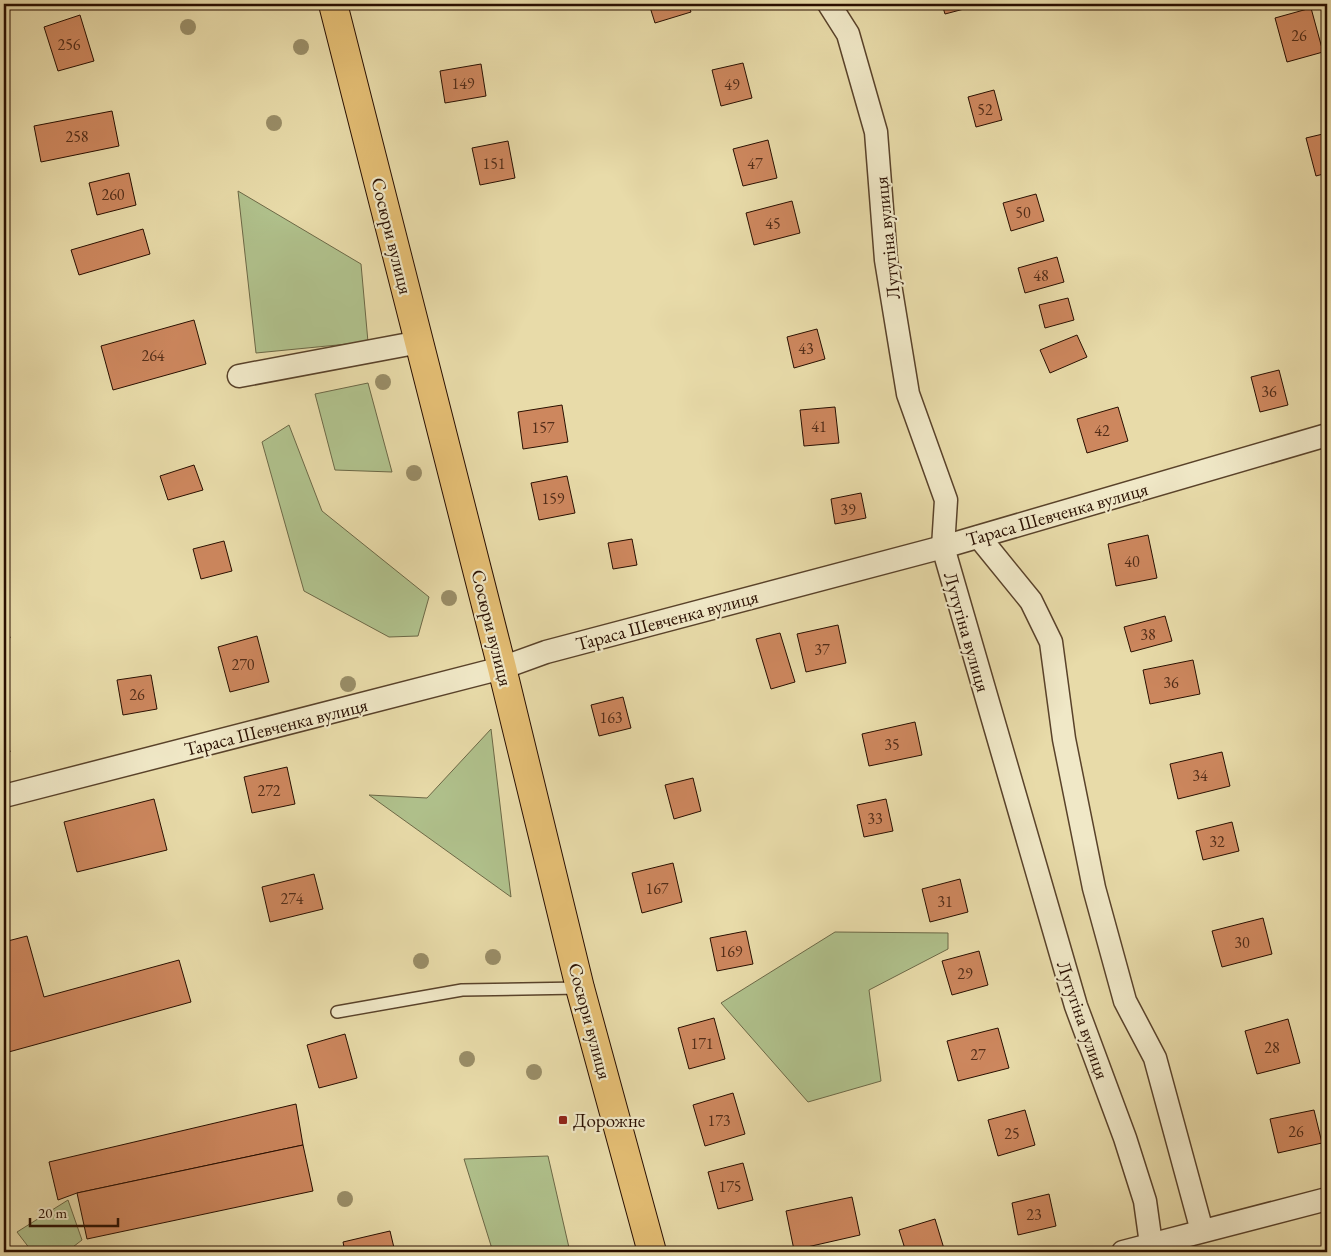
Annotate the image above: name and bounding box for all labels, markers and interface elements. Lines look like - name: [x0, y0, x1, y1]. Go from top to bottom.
- house number: 26: [1291, 25, 1307, 46]
- house number: 256: [57, 34, 81, 55]
- house number: 149: [451, 73, 475, 94]
- house number: 49: [724, 74, 740, 95]
- house number: 52: [977, 99, 993, 120]
- house number: 258: [65, 126, 89, 147]
- house number: 151: [482, 153, 506, 174]
- house number: 47: [747, 153, 763, 174]
- street label: Сосюри вулиця: [365, 175, 419, 298]
- street label: Лутугіна вулиця: [868, 175, 906, 301]
- house number: 260: [101, 184, 125, 205]
- house number: 50: [1015, 202, 1031, 223]
- house number: 45: [765, 213, 781, 234]
- house number: 48: [1033, 265, 1049, 286]
- house number: 43: [798, 338, 814, 359]
- house number: 264: [141, 345, 165, 366]
- house number: 36: [1261, 381, 1277, 402]
- house number: 41: [811, 416, 827, 437]
- house number: 157: [531, 417, 555, 438]
- house number: 42: [1094, 420, 1110, 441]
- street label: Тараса Шевченка вулиця: [963, 476, 1151, 552]
- house number: 159: [541, 488, 565, 509]
- house number: 39: [840, 499, 856, 520]
- house number: 40: [1124, 551, 1140, 572]
- street label: Сосюри вулиця: [465, 567, 519, 690]
- street label: Лутугіна вулиця: [938, 569, 996, 695]
- street label: Тараса Шевченка вулиця: [573, 583, 762, 656]
- house number: 38: [1140, 624, 1156, 645]
- house number: 37: [814, 639, 830, 660]
- house number: 270: [231, 654, 255, 675]
- house number: 36: [1163, 672, 1179, 693]
- house number: 26: [129, 684, 145, 705]
- street label: Тараса Шевченка вулиця: [182, 692, 371, 762]
- house number: 163: [599, 707, 623, 728]
- house number: 35: [884, 734, 900, 755]
- house number: 34: [1192, 765, 1208, 786]
- house number: 272: [257, 780, 281, 801]
- house number: 33: [867, 808, 883, 829]
- house number: 32: [1209, 831, 1225, 852]
- house number: 167: [645, 878, 669, 899]
- house number: 274: [280, 888, 304, 909]
- house number: 31: [937, 891, 953, 912]
- house number: 30: [1234, 932, 1250, 953]
- house number: 169: [719, 941, 743, 962]
- street label: Лутугіна вулиця: [1051, 957, 1115, 1083]
- street label: Сосюри вулиця: [562, 960, 618, 1082]
- house number: 29: [957, 963, 973, 984]
- house number: 171: [690, 1033, 714, 1054]
- house number: 28: [1264, 1037, 1280, 1058]
- house number: 27: [970, 1044, 986, 1065]
- place label: Дорожне: [573, 1108, 645, 1133]
- house number: 173: [707, 1110, 731, 1131]
- marker: Дорожне: [557, 1114, 569, 1126]
- house number: 26: [1288, 1121, 1304, 1142]
- house number: 25: [1004, 1123, 1020, 1144]
- house number: 175: [718, 1176, 742, 1197]
- scale bar: [30, 1196, 118, 1228]
- text: 20 m: [38, 1203, 67, 1222]
- house number: 23: [1026, 1204, 1042, 1225]

